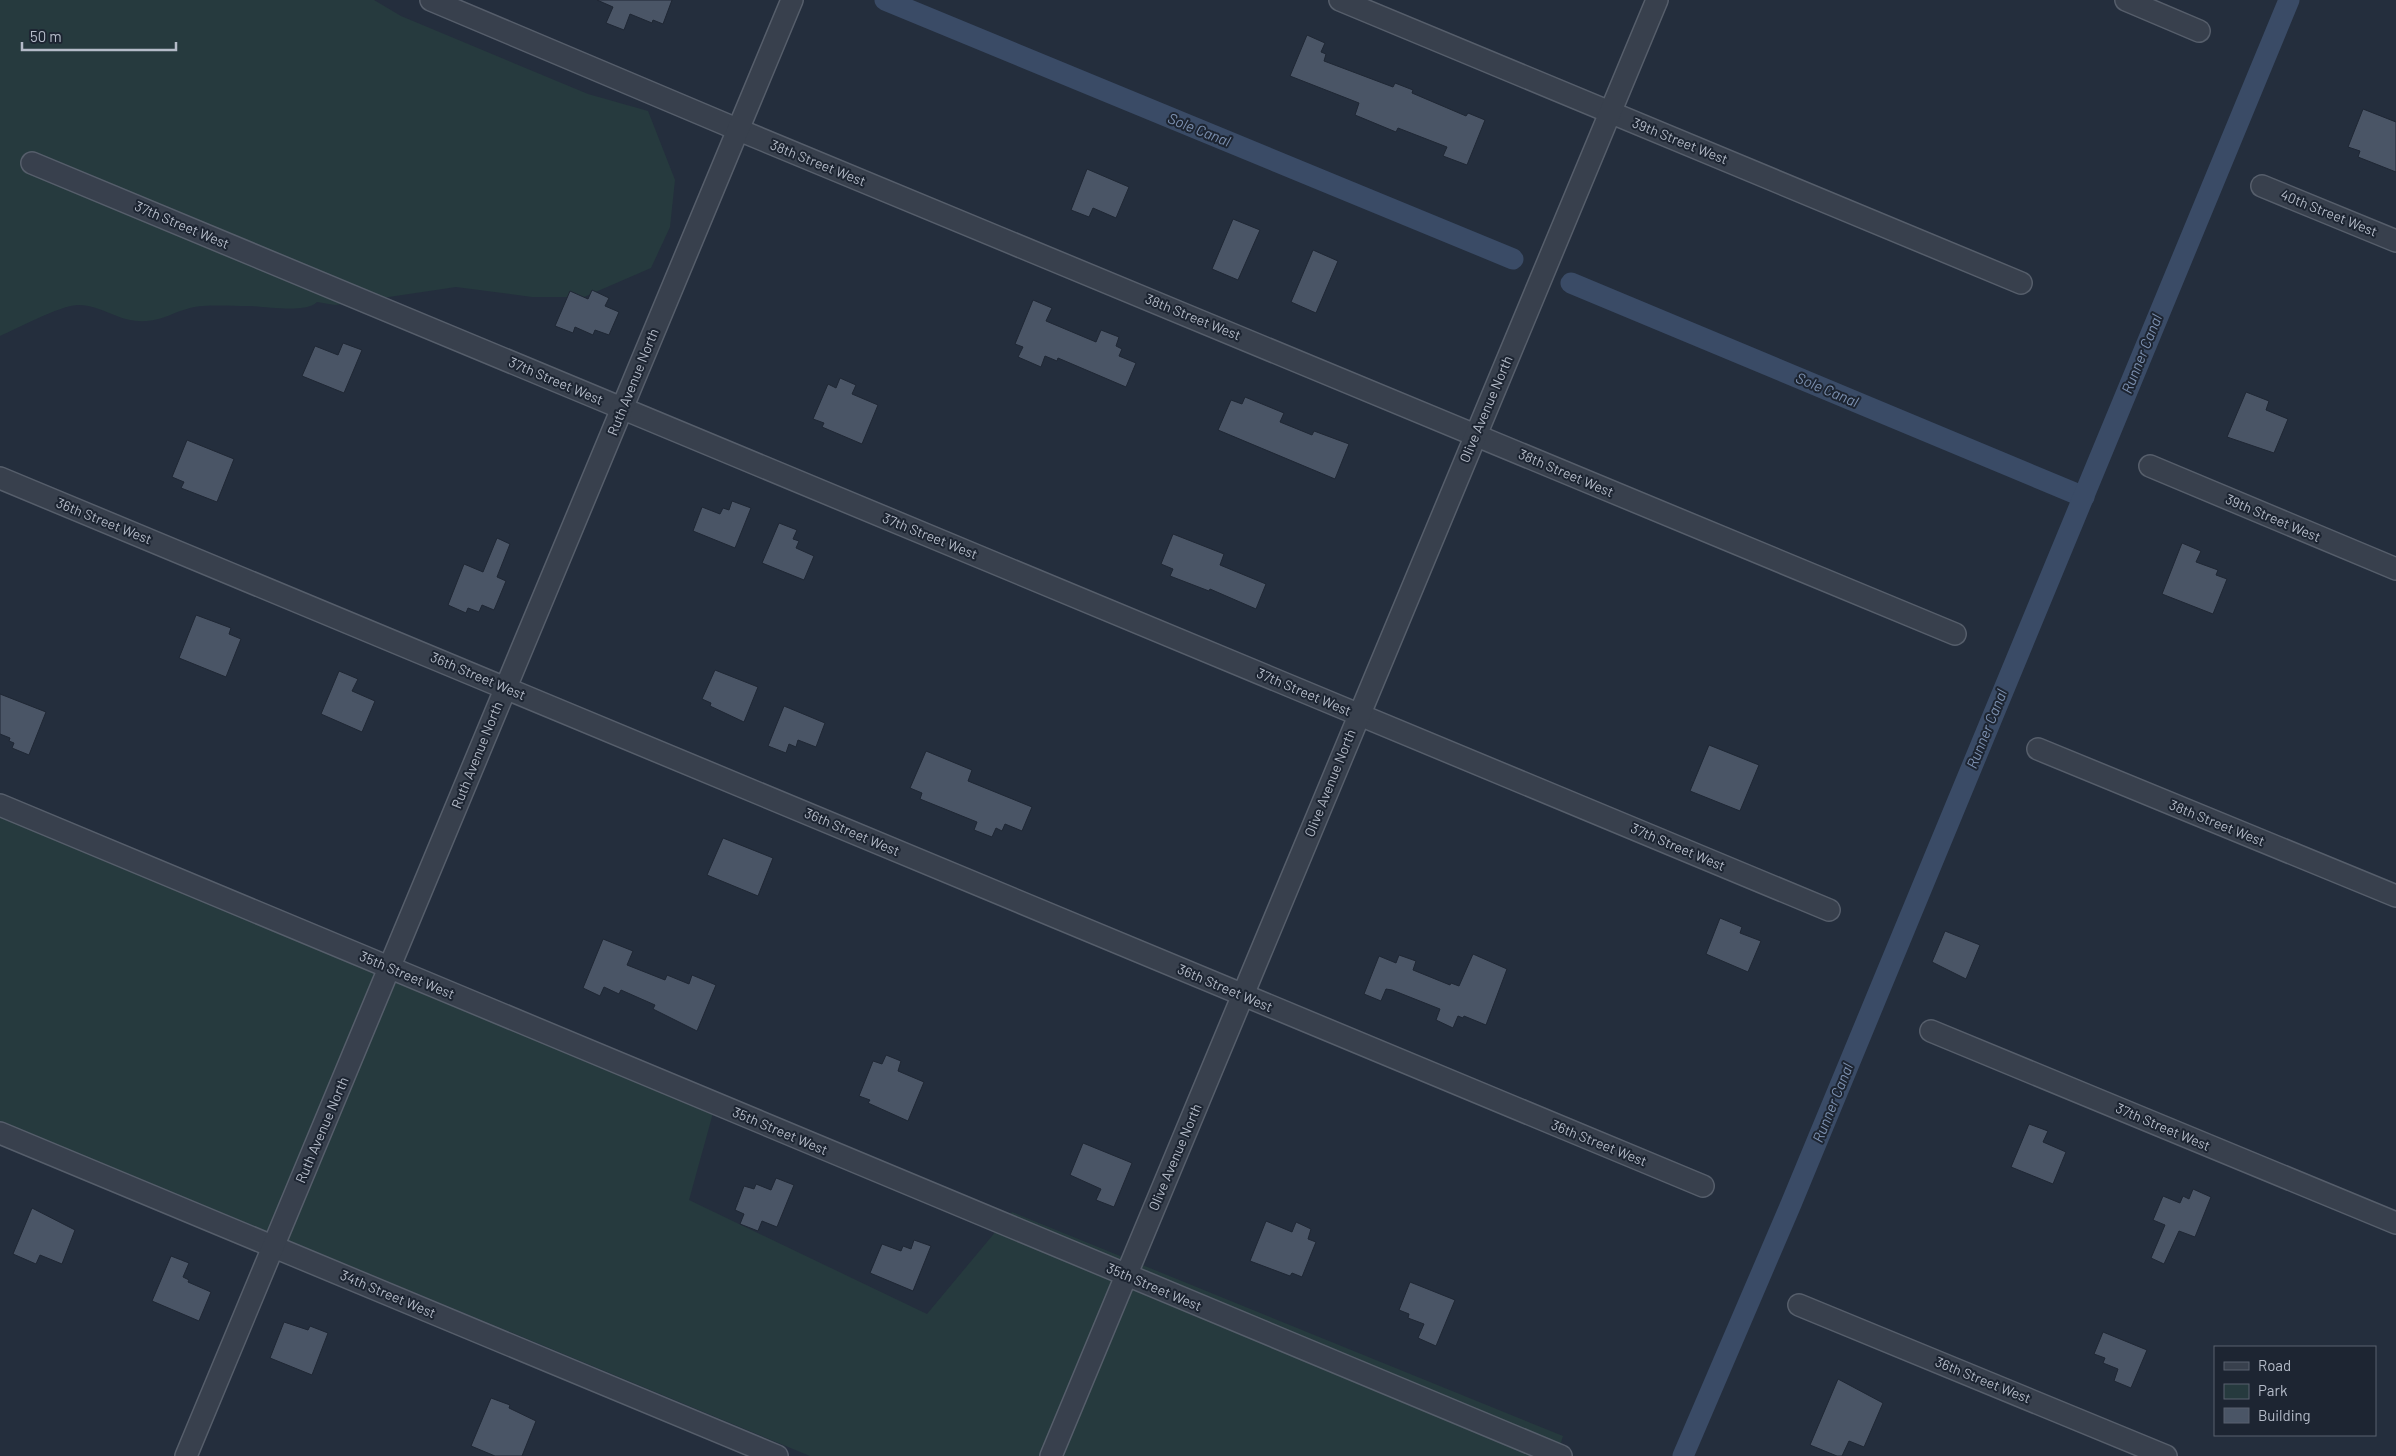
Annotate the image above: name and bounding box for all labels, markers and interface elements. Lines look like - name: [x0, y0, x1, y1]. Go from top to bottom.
- scale bar: [22, 20, 176, 52]
- text: 50 m: [30, 27, 62, 45]
- water label: Sole Canal: [1165, 108, 1234, 150]
- street label: 39th Street West: [1630, 114, 1731, 167]
- street label: 38th Street West: [768, 136, 869, 189]
- street label: 40th Street West: [2278, 185, 2380, 240]
- street label: 37th Street West: [132, 197, 232, 252]
- street label: 38th Street West: [1143, 290, 1244, 343]
- water label: Runner Canal: [2117, 311, 2165, 396]
- street label: Ruth Avenue North: [603, 326, 662, 438]
- street label: 37th Street West: [506, 353, 606, 408]
- street label: Olive Avenue North: [1455, 353, 1516, 465]
- water label: Sole Canal: [1793, 368, 1862, 411]
- street label: 38th Street West: [1516, 445, 1616, 500]
- street label: 39th Street West: [2223, 490, 2323, 545]
- street label: 36th Street West: [54, 494, 154, 547]
- street label: 37th Street West: [880, 509, 980, 562]
- street label: 36th Street West: [428, 648, 528, 703]
- street label: 37th Street West: [1254, 664, 1354, 719]
- water label: Runner Canal: [1962, 686, 2010, 771]
- street label: Ruth Avenue North: [447, 699, 506, 811]
- street label: Olive Avenue North: [1300, 727, 1359, 839]
- street label: 38th Street West: [2167, 796, 2268, 849]
- street label: 36th Street West: [802, 804, 902, 859]
- street label: 37th Street West: [1628, 819, 1728, 874]
- street label: 35th Street West: [357, 947, 457, 1002]
- street label: 36th Street West: [1175, 960, 1275, 1015]
- water label: Runner Canal: [1808, 1060, 1856, 1145]
- street label: Ruth Avenue North: [291, 1074, 352, 1186]
- street label: 37th Street West: [2113, 1099, 2213, 1154]
- street label: Olive Avenue North: [1144, 1101, 1205, 1213]
- street label: 35th Street West: [730, 1103, 830, 1158]
- street label: 36th Street West: [1549, 1116, 1649, 1169]
- street label: 35th Street West: [1104, 1259, 1204, 1314]
- street label: 34th Street West: [338, 1266, 439, 1321]
- legend: [2214, 1346, 2376, 1436]
- street label: 36th Street West: [1933, 1353, 2033, 1406]
- text: Road: [2258, 1356, 2291, 1374]
- text: Park: [2258, 1381, 2288, 1399]
- text: Building: [2258, 1406, 2311, 1424]

